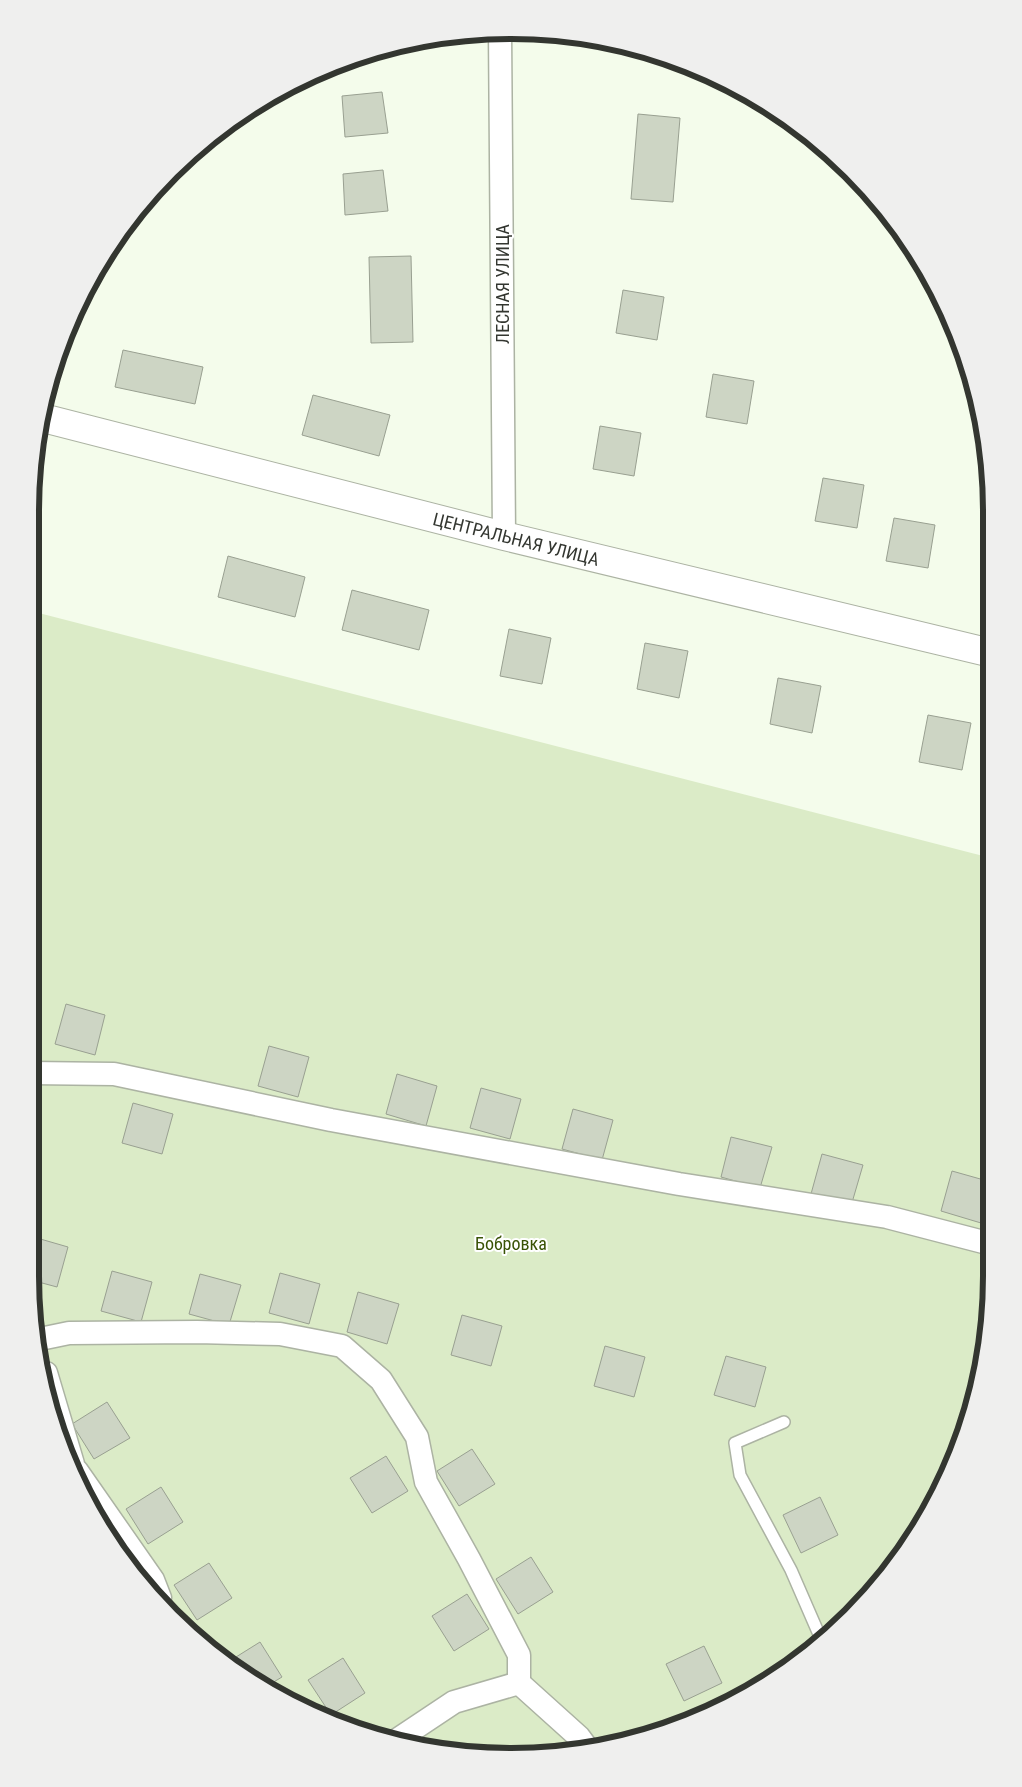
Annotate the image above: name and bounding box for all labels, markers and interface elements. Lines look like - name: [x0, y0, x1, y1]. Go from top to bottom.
- street label: ЛЕСНАЯ УЛИЦА: [492, 223, 513, 344]
- street label: ЦЕНТРАЛЬНАЯ УЛИЦА: [431, 508, 602, 570]
- park label: Бобровка: [475, 1233, 547, 1254]

